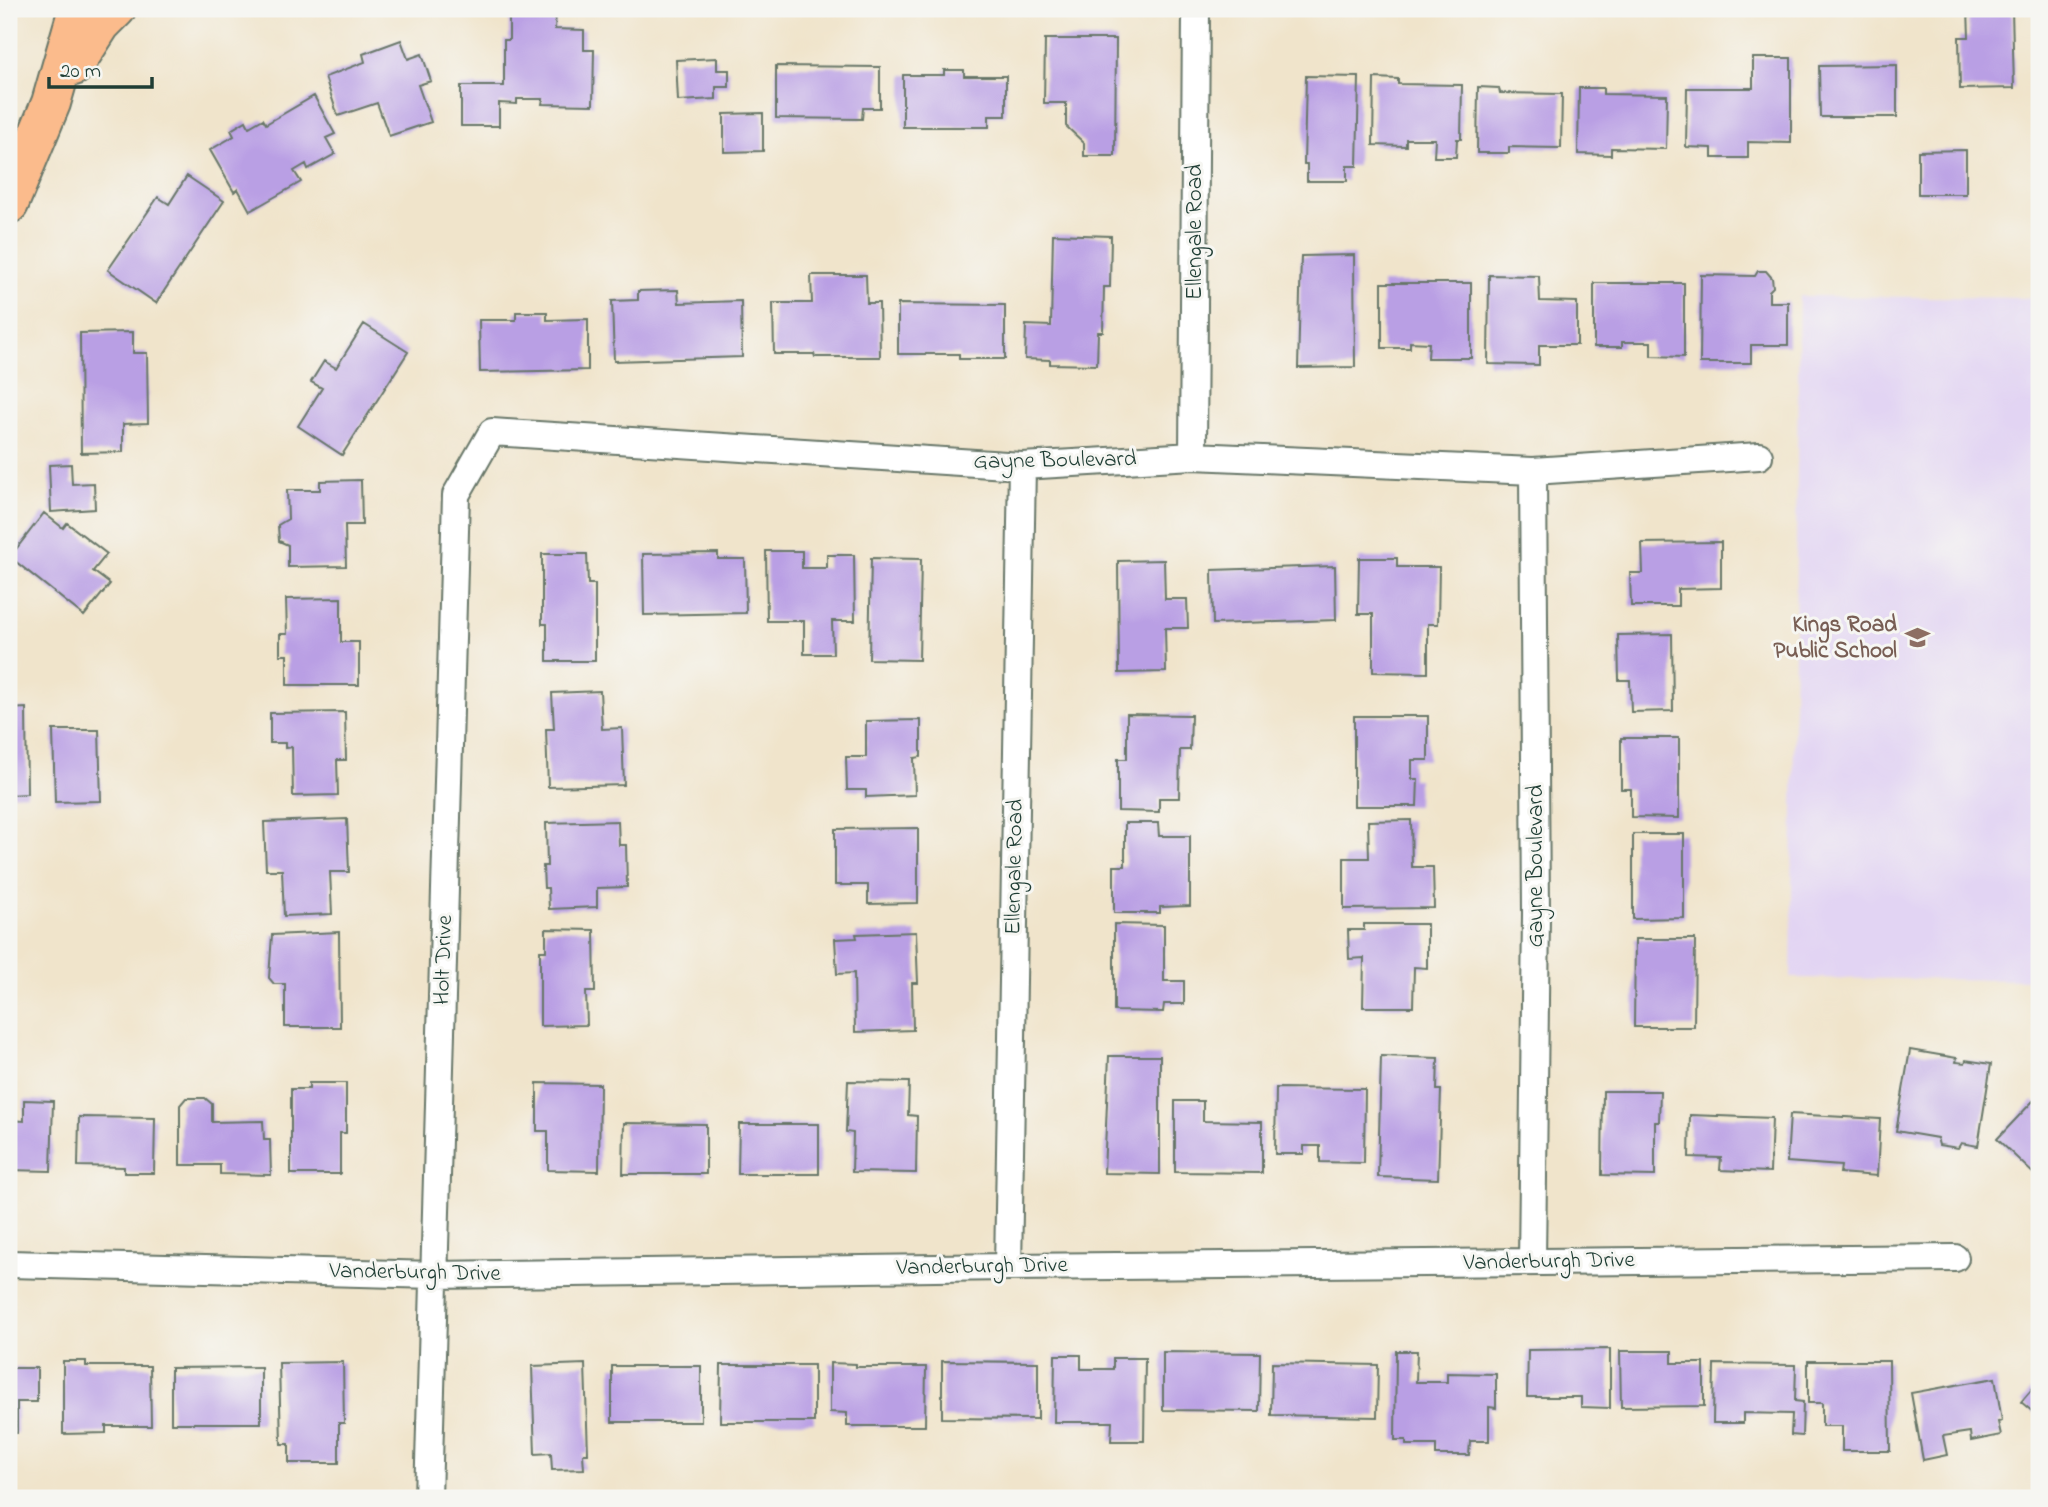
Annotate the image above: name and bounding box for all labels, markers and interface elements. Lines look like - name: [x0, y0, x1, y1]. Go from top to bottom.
- scale bar: [49, 46, 152, 90]
- text: 20 m: [60, 57, 101, 87]
- street label: Ellengale Road: [1179, 164, 1213, 300]
- street label: Gayne Boulevard: [973, 443, 1137, 481]
- place label: Kings Road Public School: [1774, 609, 1897, 668]
- school or university icon: Kings Road Public School: [1903, 624, 1931, 652]
- street label: Gayne Boulevard: [1520, 784, 1555, 948]
- street label: Ellengale Road: [997, 799, 1034, 935]
- street label: Holt Drive: [426, 914, 462, 1006]
- street label: Vanderburgh Drive: [1462, 1244, 1636, 1281]
- street label: Vanderburgh Drive: [895, 1249, 1069, 1286]
- street label: Vanderburgh Drive: [328, 1255, 502, 1292]

